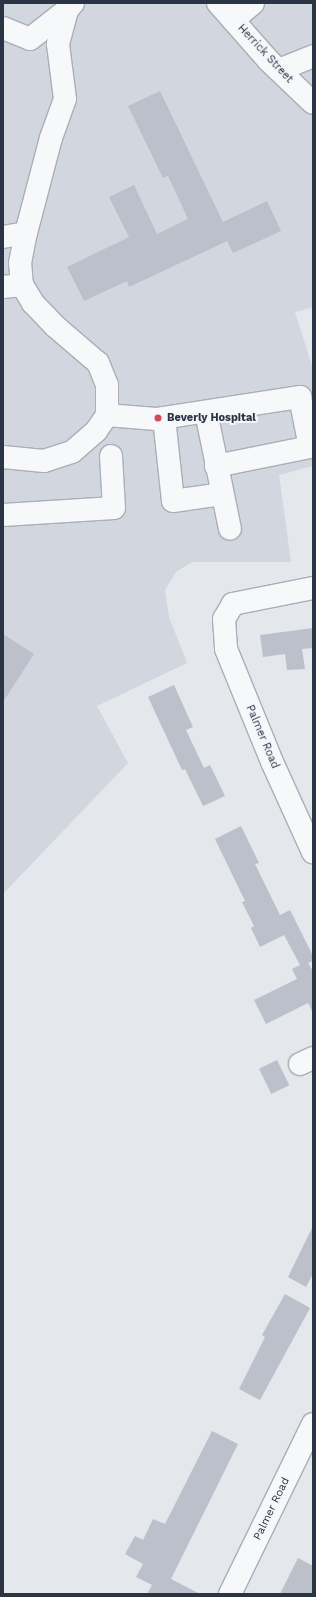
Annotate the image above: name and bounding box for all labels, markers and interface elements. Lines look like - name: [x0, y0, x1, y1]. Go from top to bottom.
- street label: Herrick Street: [234, 22, 296, 86]
- place label: Beverly Hospital: [167, 411, 256, 425]
- marker: Beverly Hospital: [152, 412, 164, 424]
- street label: Palmer Road: [243, 703, 281, 771]
- street label: Palmer Road: [251, 1475, 293, 1543]

